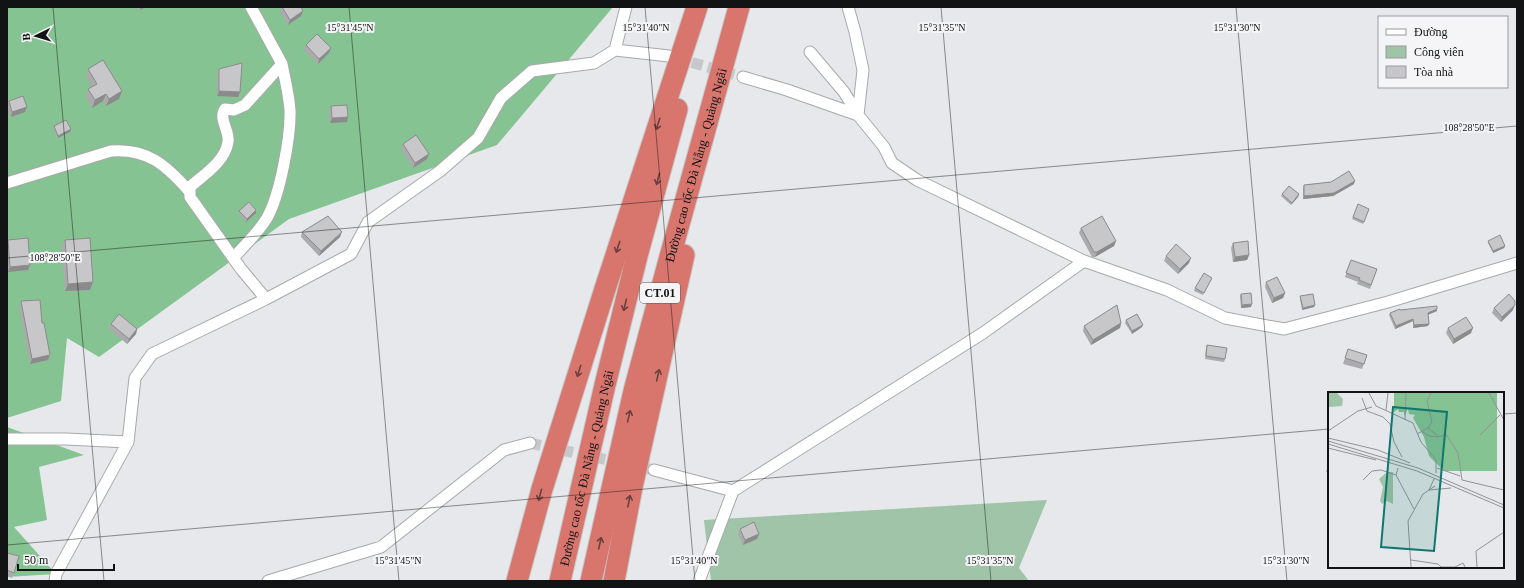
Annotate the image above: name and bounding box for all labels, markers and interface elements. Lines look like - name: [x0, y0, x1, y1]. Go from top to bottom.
- north arrow: [16, 16, 56, 56]
- legend: [1378, 16, 1508, 88]
- text: 15°31'45"N: [326, 22, 374, 33]
- text: 15°31'40"N: [622, 22, 670, 33]
- text: 15°31'35"N: [918, 22, 966, 33]
- text: 15°31'30"N: [1213, 22, 1261, 33]
- text: Đường: [1414, 25, 1448, 39]
- text: B: [20, 32, 32, 41]
- text: Công viên: [1414, 45, 1464, 59]
- text: Tòa nhà: [1414, 65, 1454, 79]
- street label: Đường cao tốc Đà Nẵng - Quảng Ngãi: [661, 66, 729, 264]
- one-way arrow: [654, 117, 661, 130]
- text: 108°28'50"E: [1444, 122, 1495, 133]
- one-way arrow: [654, 173, 661, 186]
- one-way arrow: [614, 241, 621, 254]
- text: 108°28'50"E: [30, 252, 81, 263]
- road number: CT.01: [640, 283, 680, 303]
- one-way arrow: [621, 298, 628, 311]
- one-way arrow: [575, 365, 582, 378]
- street label: Đường cao tốc Đà Nẵng - Quảng Ngãi: [556, 368, 616, 567]
- one-way arrow: [654, 368, 662, 381]
- inset map: [1328, 392, 1504, 568]
- one-way arrow: [625, 410, 633, 423]
- one-way arrow: [536, 489, 543, 502]
- one-way arrow: [626, 495, 634, 508]
- one-way arrow: [596, 537, 604, 550]
- scale bar: [18, 546, 114, 572]
- text: 50 m: [24, 553, 49, 567]
- text: 15°31'45"N: [374, 555, 422, 566]
- text: 15°31'40"N: [670, 555, 718, 566]
- text: 15°31'35"N: [966, 555, 1014, 566]
- text: 15°31'30"N: [1262, 555, 1310, 566]

